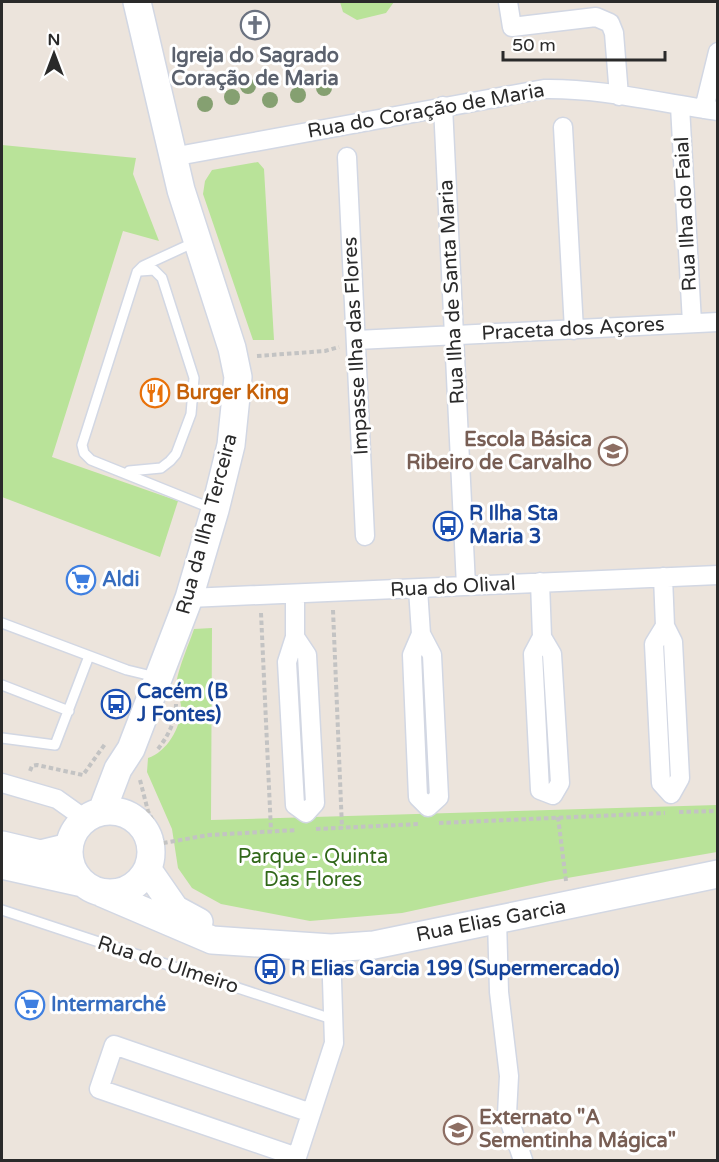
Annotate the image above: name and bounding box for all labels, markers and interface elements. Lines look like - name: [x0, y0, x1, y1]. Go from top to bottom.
- church icon: Igreja do Sagrado Coração de Maria: [239, 9, 271, 41]
- north arrow: [24, 24, 84, 84]
- scale bar: [503, 24, 665, 62]
- text: N: [48, 30, 60, 50]
- text: 50 m: [512, 34, 556, 56]
- place label: Igreja do Sagrado Coração de Maria: [171, 44, 339, 91]
- street label: Rua do Coração de Maria: [306, 78, 546, 144]
- street label: Rua Ilha do Faial: [670, 136, 702, 292]
- street label: Rua Ilha de Santa Maria: [434, 179, 470, 405]
- street label: Impasse Ilha das Flores: [338, 236, 374, 456]
- street label: Praceta dos Açores: [481, 312, 665, 346]
- restaurant icon: Burger King: [139, 377, 171, 409]
- place label: Burger King: [176, 381, 289, 405]
- place label: Escola Básica Ribeiro de Carvalho: [406, 428, 592, 475]
- street label: Rua da Ilha Terceira: [171, 431, 243, 617]
- school or university icon: Escola Básica Ribeiro de Carvalho: [597, 435, 629, 467]
- place label: R Ilha Sta Maria 3: [469, 502, 558, 549]
- bus stop icon: R Ilha Sta Maria 3: [432, 510, 464, 542]
- supermarket icon: Aldi: [65, 564, 97, 596]
- place label: Aldi: [102, 568, 139, 592]
- street label: Rua do Olival: [390, 572, 516, 602]
- place label: Cacém (B J Fontes): [136, 680, 228, 727]
- bus stop icon: Cacém (B J Fontes): [100, 688, 132, 720]
- park label: Parque - Quinta Das Flores: [238, 845, 388, 892]
- street label: Rua Elias Garcia: [414, 895, 568, 947]
- street label: Rua do Ulmeiro: [94, 931, 242, 999]
- bus stop icon: R Elias Garcia 199 (Supermercado): [254, 953, 286, 985]
- place label: R Elias Garcia 199 (Supermercado): [291, 957, 620, 981]
- supermarket icon: Intermarché: [14, 989, 46, 1021]
- place label: Intermarché: [51, 993, 166, 1017]
- place label: Externato "A Sementinha Mágica": [479, 1106, 676, 1153]
- school or university icon: Externato "A Sementinha Mágica": [442, 1114, 474, 1146]

